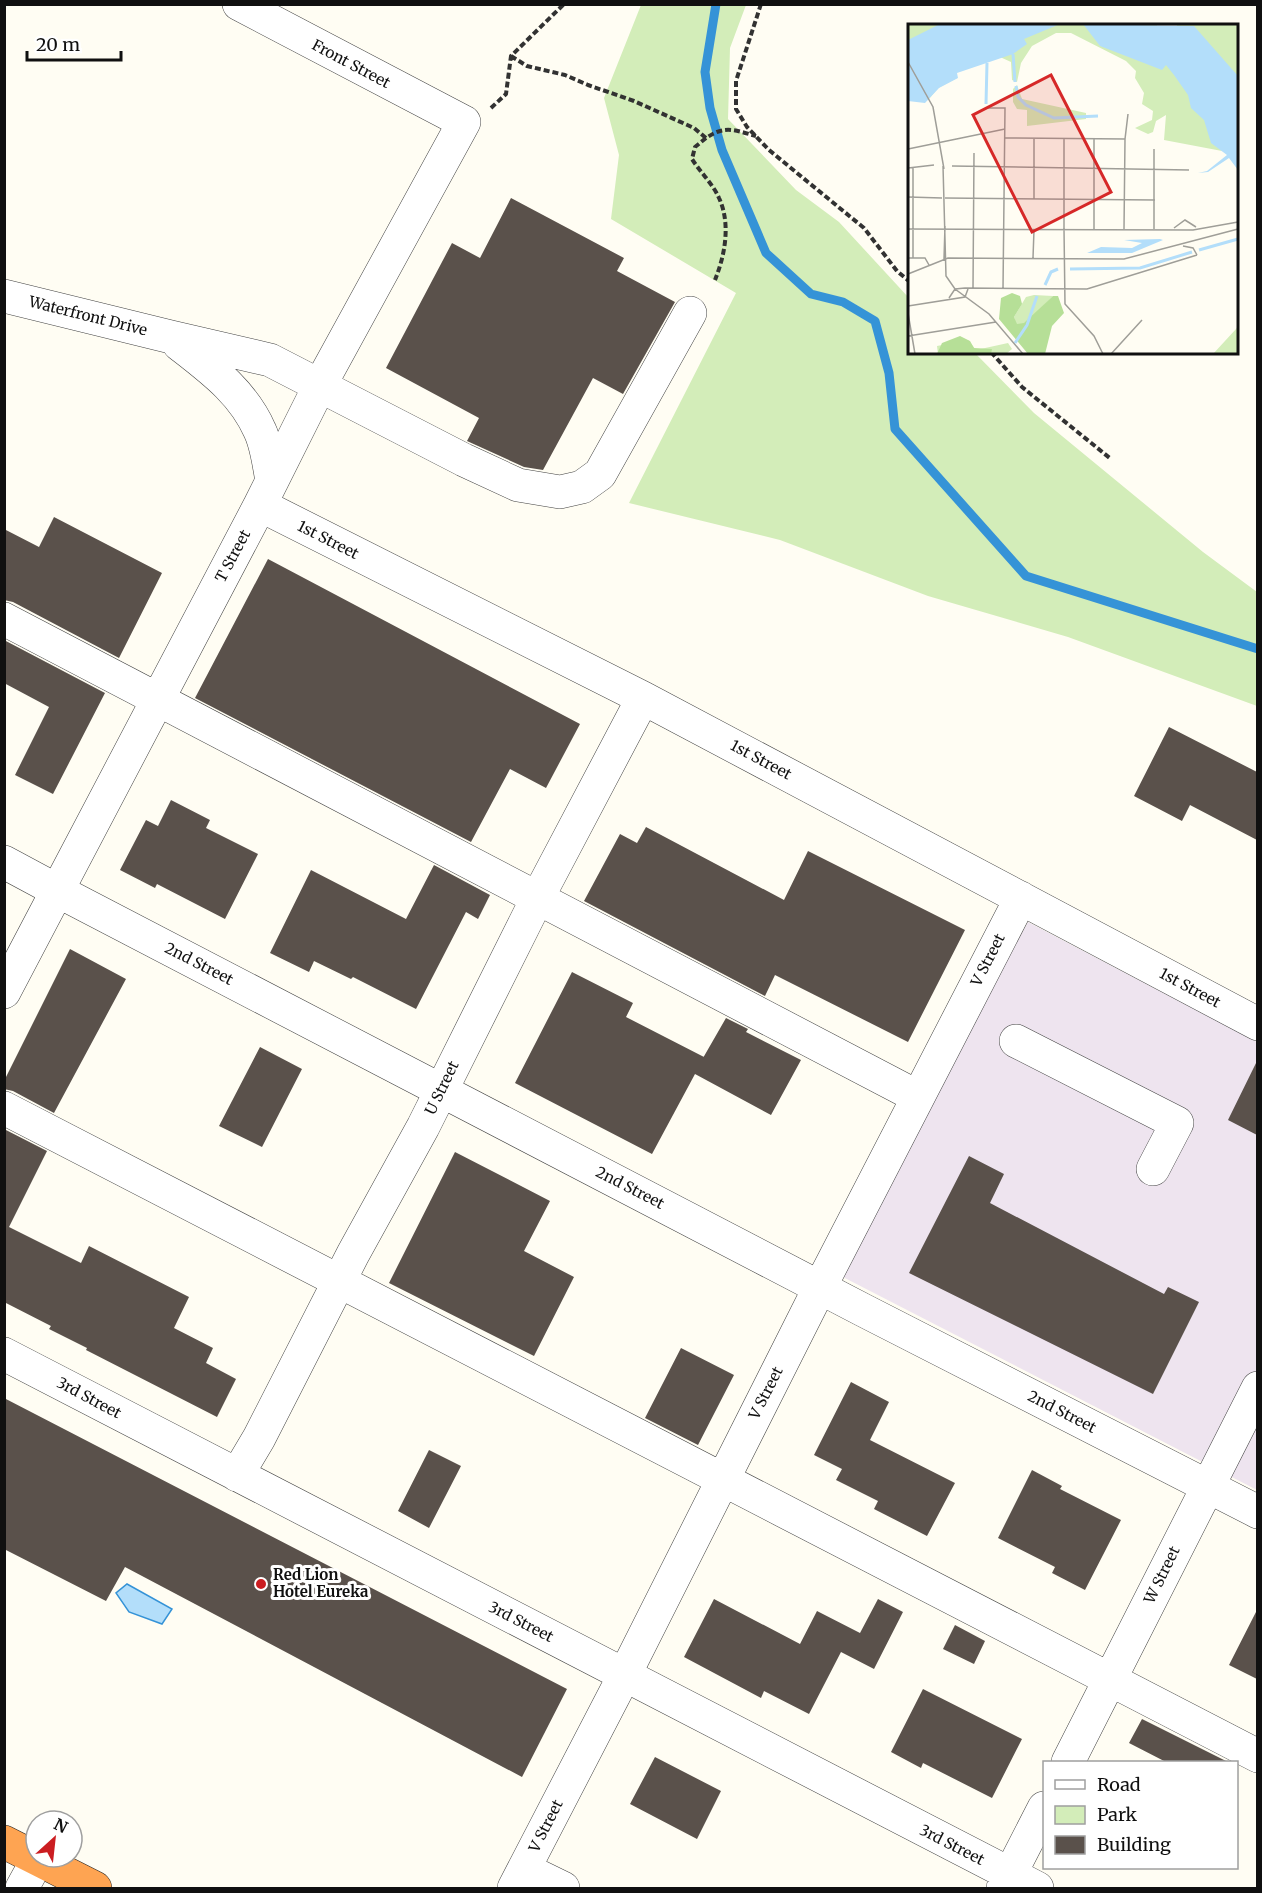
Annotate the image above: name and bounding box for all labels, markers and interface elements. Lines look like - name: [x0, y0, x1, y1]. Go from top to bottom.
- scale bar: [27, 24, 122, 62]
- inset map: [908, 24, 1238, 354]
- text: 20 m: [36, 33, 80, 56]
- street label: Front Street: [309, 35, 394, 92]
- street label: Waterfront Drive: [26, 291, 149, 339]
- street label: 1st Street: [294, 516, 362, 563]
- street label: T Street: [211, 526, 254, 585]
- street label: 1st Street: [727, 736, 795, 784]
- street label: V Street: [966, 930, 1009, 990]
- street label: 2nd Street: [162, 938, 237, 989]
- street label: 1st Street: [1156, 964, 1224, 1012]
- street label: U Street: [420, 1058, 463, 1118]
- street label: 2nd Street: [593, 1162, 668, 1213]
- street label: V Street: [744, 1363, 787, 1423]
- street label: 3rd Street: [54, 1373, 125, 1422]
- street label: 2nd Street: [1025, 1386, 1100, 1437]
- street label: W Street: [1139, 1543, 1184, 1607]
- place label: Red Lion Hotel Eureka: [273, 1565, 369, 1601]
- marker: Red Lion Hotel Eureka: [254, 1577, 268, 1591]
- street label: 3rd Street: [486, 1597, 557, 1646]
- legend: [1043, 1761, 1238, 1869]
- text: Road: [1097, 1773, 1141, 1796]
- street label: V Street: [524, 1796, 567, 1856]
- text: Park: [1097, 1803, 1138, 1826]
- north arrow: [24, 1809, 84, 1869]
- text: N: [51, 1814, 71, 1838]
- street label: 3rd Street: [917, 1820, 988, 1869]
- text: Building: [1097, 1833, 1171, 1856]

